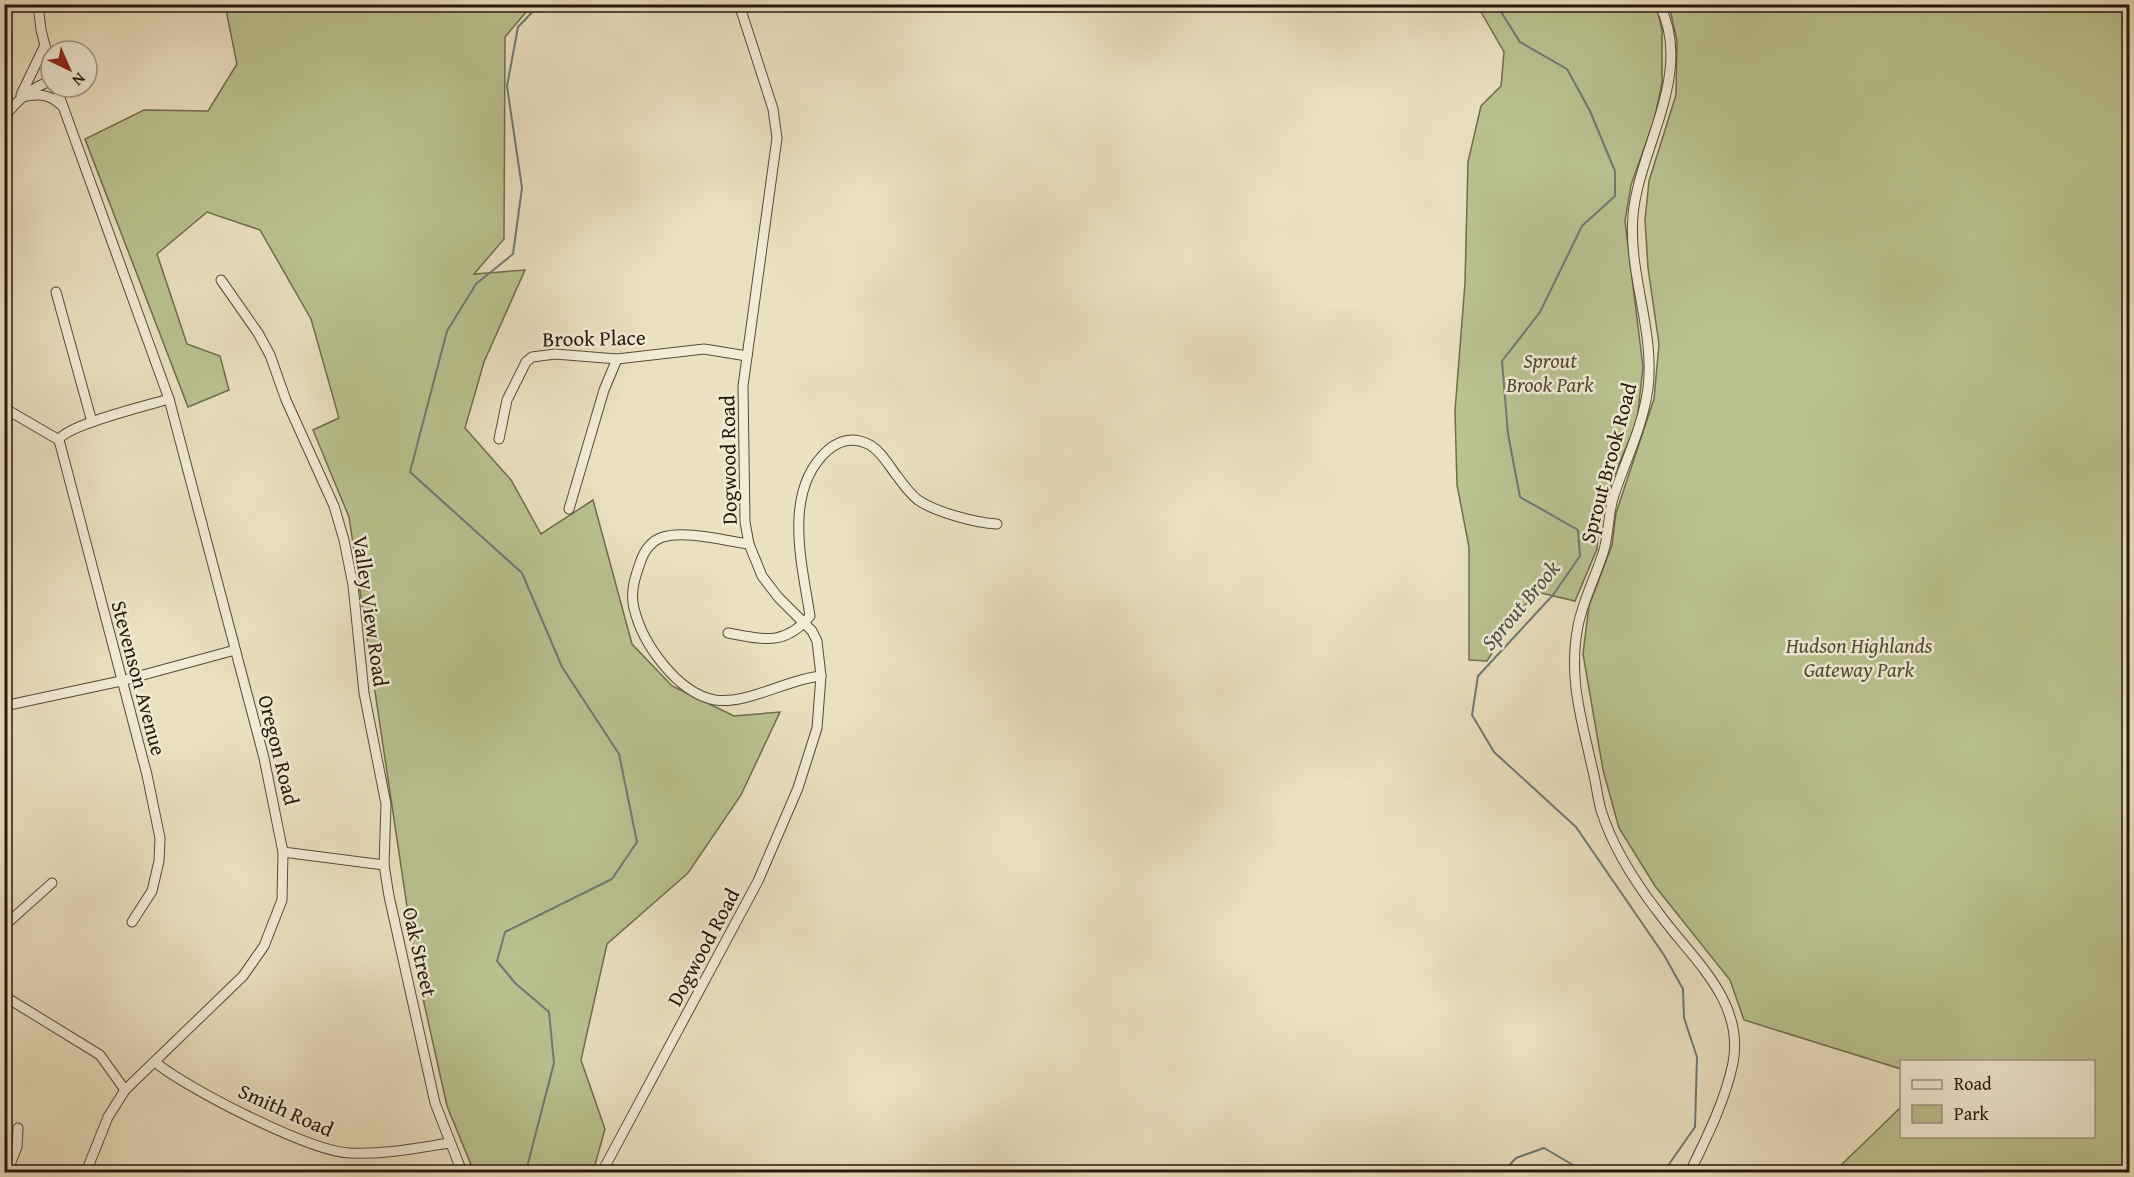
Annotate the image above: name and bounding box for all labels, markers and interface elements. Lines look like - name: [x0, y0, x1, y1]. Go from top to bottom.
- north arrow: [39, 39, 99, 99]
- text: N: [67, 67, 92, 92]
- street label: Brook Place: [542, 322, 646, 354]
- park label: Sprout Brook Park: [1505, 345, 1594, 400]
- street label: Sprout Brook Road: [1572, 379, 1645, 547]
- street label: Dogwood Road: [711, 394, 745, 525]
- street label: Valley View Road: [345, 534, 397, 689]
- water label: Sprout Brook: [1473, 552, 1568, 657]
- street label: Stevenson Avenue: [103, 597, 175, 759]
- park label: Hudson Highlands Gateway Park: [1785, 630, 1933, 685]
- street label: Oregon Road: [250, 692, 308, 809]
- street label: Dogwood Road: [659, 882, 748, 1012]
- street label: Oak Street: [395, 904, 445, 1000]
- legend: [1900, 1060, 2095, 1138]
- text: Road: [1954, 1070, 1992, 1097]
- street label: Smith Road: [234, 1075, 339, 1145]
- text: Park: [1954, 1100, 1990, 1127]

